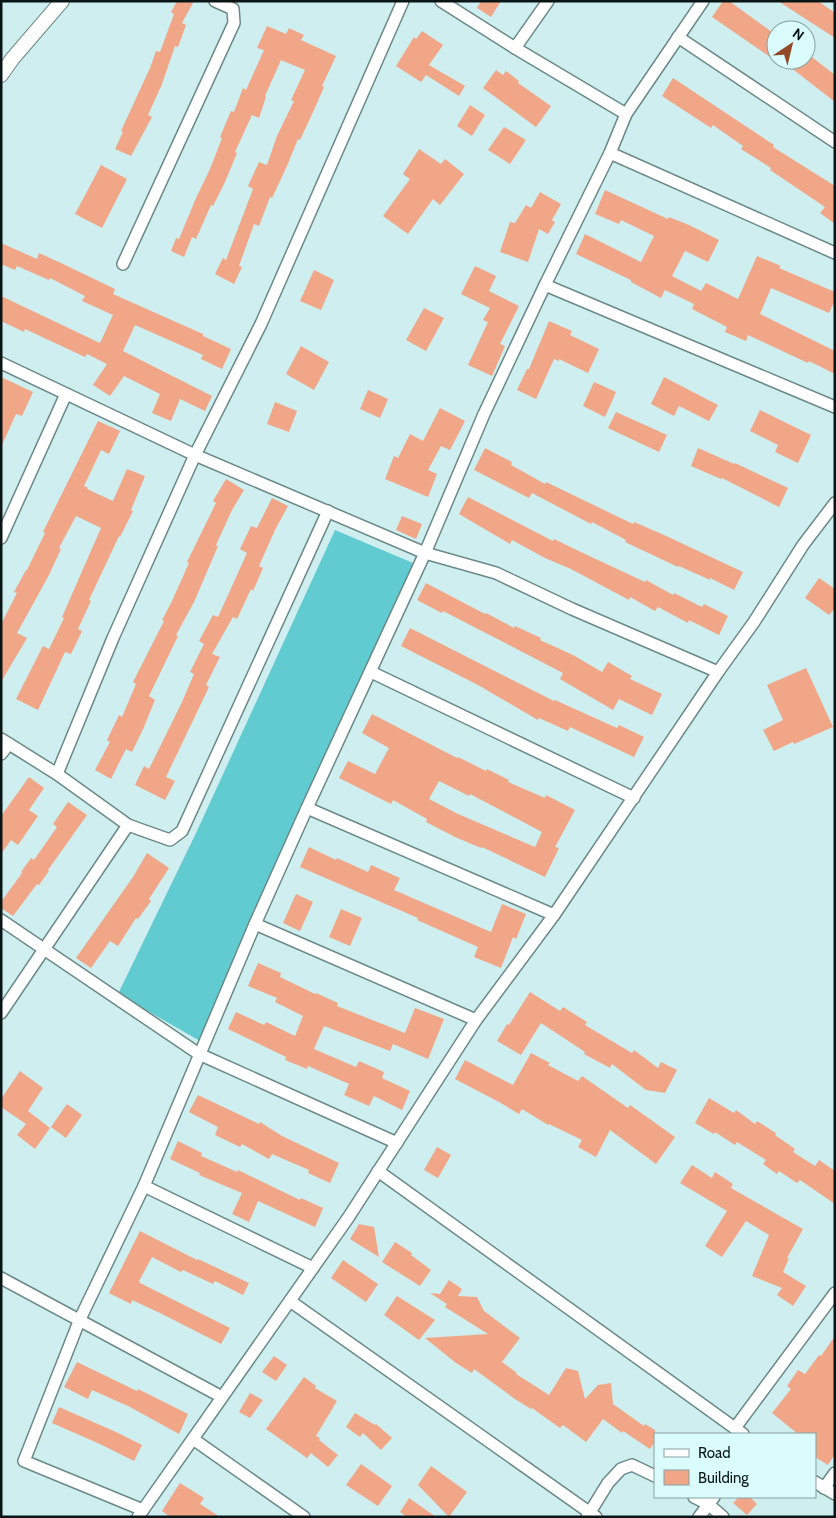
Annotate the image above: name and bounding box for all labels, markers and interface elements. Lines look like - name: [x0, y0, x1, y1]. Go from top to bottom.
- north arrow: [766, 20, 816, 70]
- text: N: [789, 24, 808, 45]
- legend: [654, 1433, 816, 1498]
- text: Road: [698, 1444, 731, 1462]
- text: Building: [698, 1469, 749, 1487]

